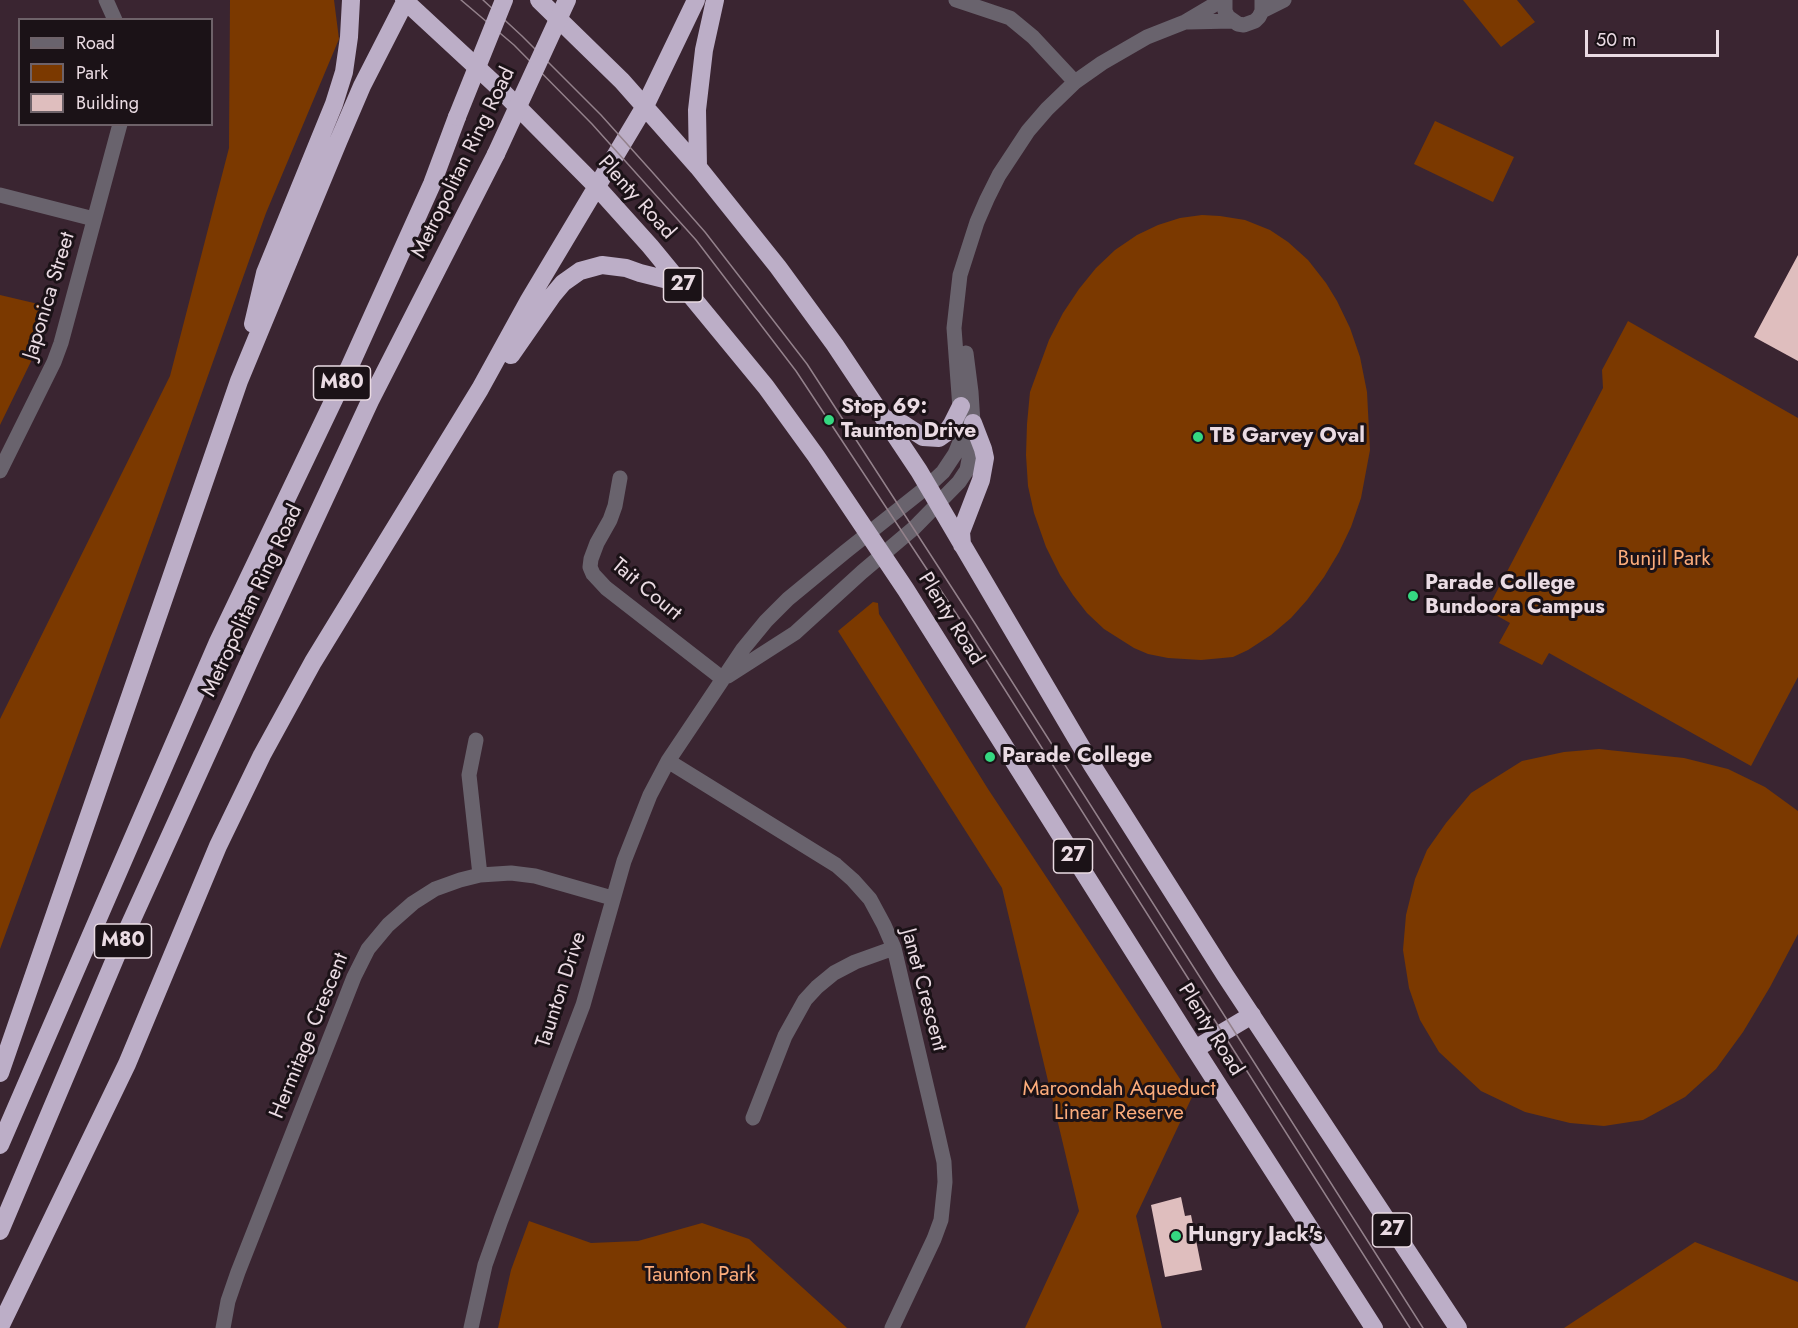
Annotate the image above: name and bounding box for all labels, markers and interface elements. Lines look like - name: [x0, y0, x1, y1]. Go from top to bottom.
- legend: [18, 18, 213, 126]
- scale bar: [1588, 18, 1722, 56]
- text: 50 m: [1596, 27, 1636, 53]
- text: Road: [76, 30, 115, 56]
- text: Park: [76, 60, 108, 86]
- street label: Metropolitan Ring Road: [407, 63, 521, 263]
- text: Building: [76, 90, 139, 116]
- street label: Plenty Road: [592, 151, 680, 245]
- street label: Japonica Street: [19, 229, 81, 363]
- road number: 27: [664, 268, 702, 302]
- road number: M80: [314, 366, 370, 400]
- place label: Stop 69: Taunton Drive: [841, 395, 976, 445]
- marker: Stop 69: Taunton Drive: [822, 413, 836, 427]
- place label: TB Garvey Oval: [1210, 424, 1365, 450]
- marker: TB Garvey Oval: [1191, 430, 1205, 444]
- street label: Metropolitan Ring Road: [197, 501, 309, 701]
- park label: Bunjil Park: [1617, 547, 1711, 573]
- street label: Tait Court: [606, 553, 686, 627]
- street label: Plenty Road: [912, 568, 988, 670]
- place label: Parade College Bundoora Campus: [1425, 571, 1605, 621]
- marker: Parade College Bundoora Campus: [1406, 589, 1420, 603]
- place label: Parade College: [1002, 744, 1152, 770]
- marker: Parade College: [983, 750, 997, 764]
- road number: 27: [1054, 839, 1092, 873]
- road number: M80: [94, 924, 152, 958]
- street label: Janet Crescent: [895, 926, 951, 1054]
- street label: Taunton Drive: [531, 929, 593, 1051]
- street label: Hermitage Crescent: [265, 949, 355, 1123]
- street label: Plenty Road: [1172, 979, 1248, 1081]
- park label: Maroondah Aqueduct Linear Reserve: [1022, 1077, 1216, 1127]
- road number: 27: [1372, 1213, 1412, 1247]
- place label: Hungry Jack's: [1188, 1223, 1323, 1249]
- marker: Hungry Jack's: [1169, 1229, 1183, 1243]
- park label: Taunton Park: [644, 1263, 756, 1289]

